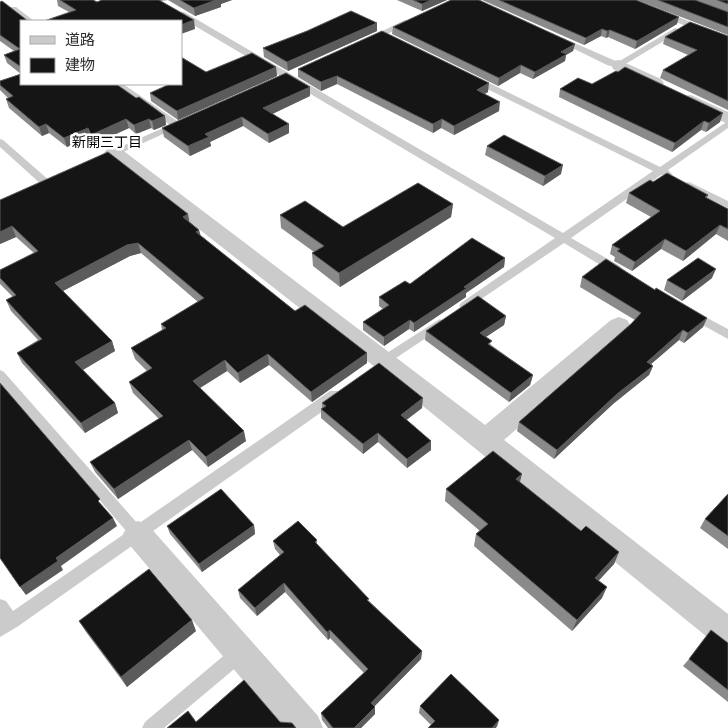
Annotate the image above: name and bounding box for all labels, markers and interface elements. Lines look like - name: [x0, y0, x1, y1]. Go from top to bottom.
- legend: [20, 20, 182, 85]
- text: 道路: [65, 29, 95, 50]
- text: 建物: [65, 54, 95, 75]
- district label: 新開三丁目: [72, 133, 142, 151]

